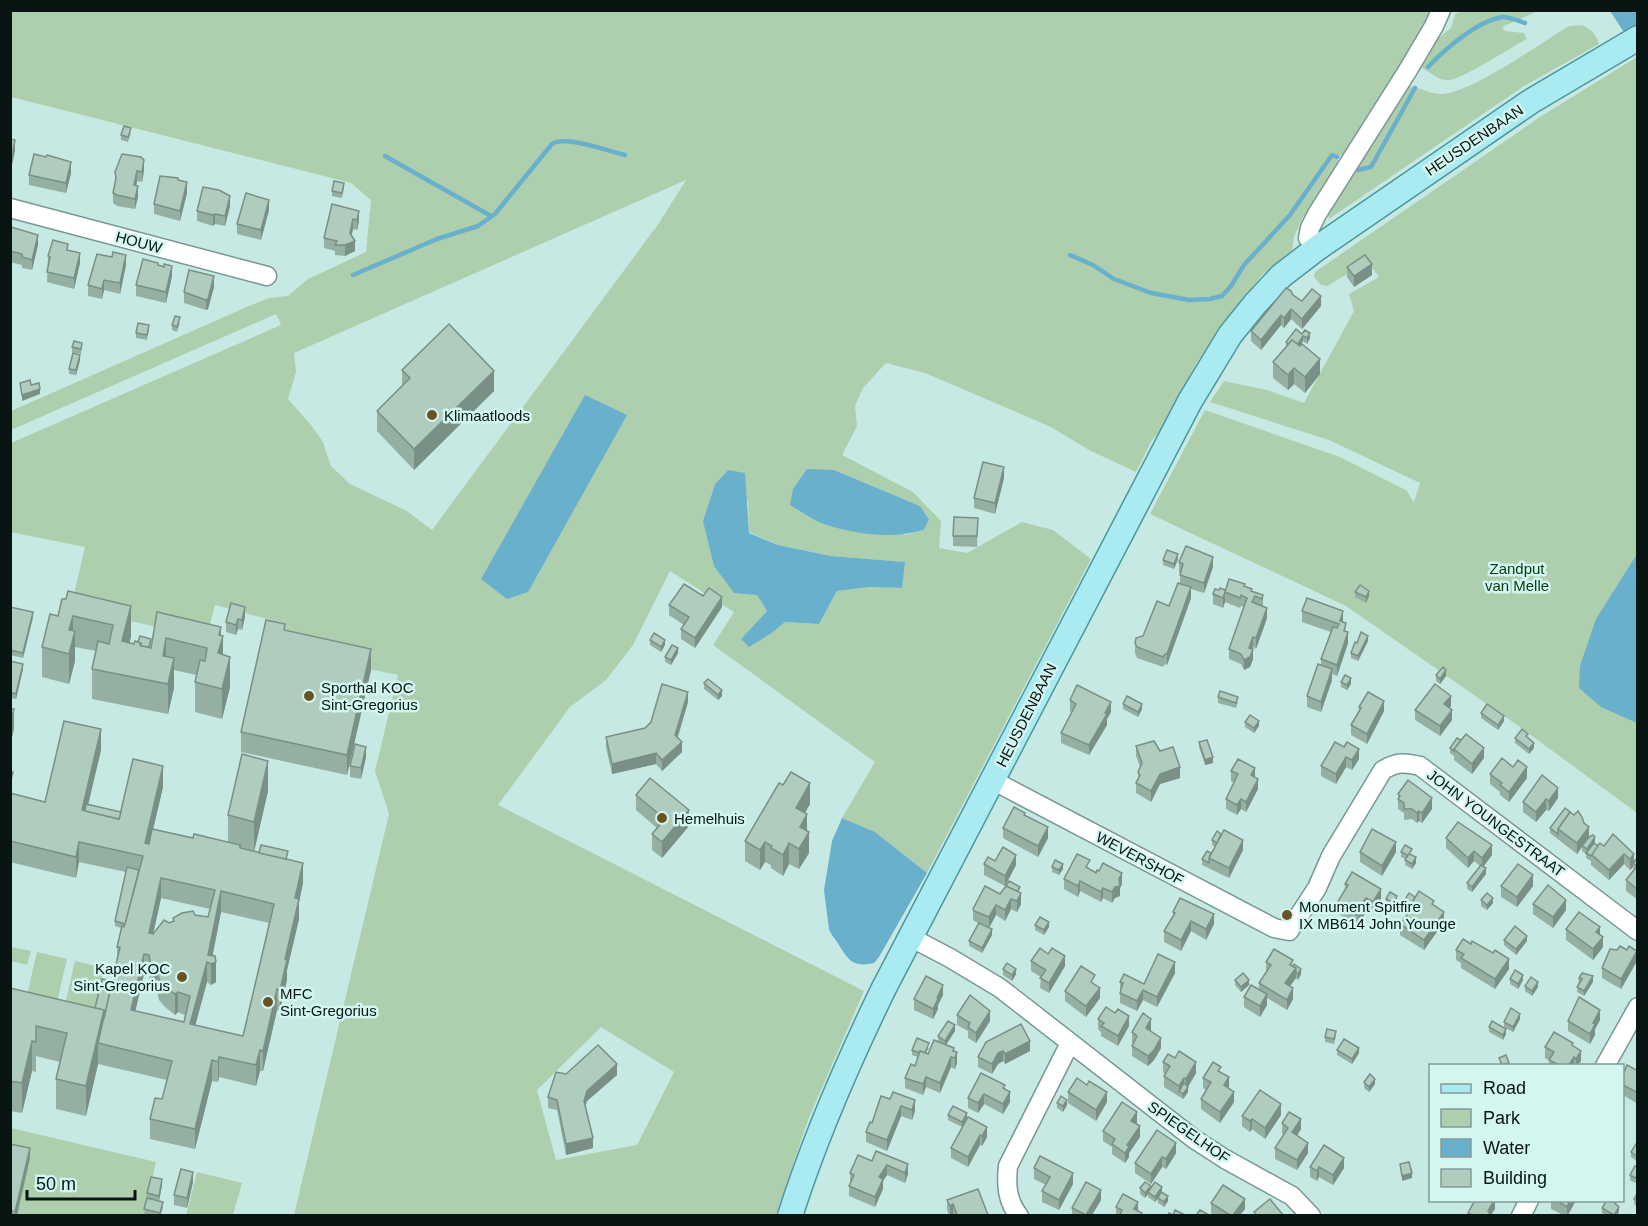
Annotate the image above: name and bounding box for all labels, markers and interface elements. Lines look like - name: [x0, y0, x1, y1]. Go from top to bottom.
- street label: HEUSDENBAAN: [1422, 101, 1526, 179]
- street label: HOUW: [114, 228, 165, 257]
- place label: Klimaatloods: [444, 407, 530, 424]
- marker: Klimaatloods: [425, 408, 439, 422]
- park label: Zandput van Melle: [1485, 560, 1549, 594]
- street label: HEUSDENBAAN: [993, 660, 1059, 770]
- place label: Sporthal KOC Sint-Gregorius: [321, 679, 418, 713]
- marker: Sporthal KOC Sint-Gregorius: [302, 689, 316, 703]
- street label: JOHN YOUNGESTRAAT: [1424, 766, 1568, 880]
- place label: Hemelhuis: [674, 810, 745, 827]
- marker: Hemelhuis: [655, 811, 669, 825]
- street label: WEVERSHOF: [1093, 828, 1187, 888]
- place label: Monument Spitfire IX MB614 John Younge: [1299, 898, 1456, 932]
- marker: Monument Spitfire IX MB614 John Younge: [1280, 908, 1294, 922]
- place label: Kapel KOC Sint-Gregorius: [73, 960, 170, 994]
- marker: Kapel KOC Sint-Gregorius: [175, 970, 189, 984]
- place label: MFC Sint-Gregorius: [280, 985, 377, 1019]
- marker: MFC Sint-Gregorius: [261, 995, 275, 1009]
- legend: [1429, 1064, 1624, 1202]
- text: Road: [1483, 1078, 1526, 1098]
- street label: SPIEGELHOF: [1145, 1098, 1233, 1166]
- text: Park: [1483, 1108, 1521, 1128]
- text: Water: [1483, 1138, 1530, 1158]
- scale bar: [27, 1163, 135, 1201]
- text: Building: [1483, 1168, 1547, 1188]
- text: 50 m: [36, 1174, 76, 1194]

